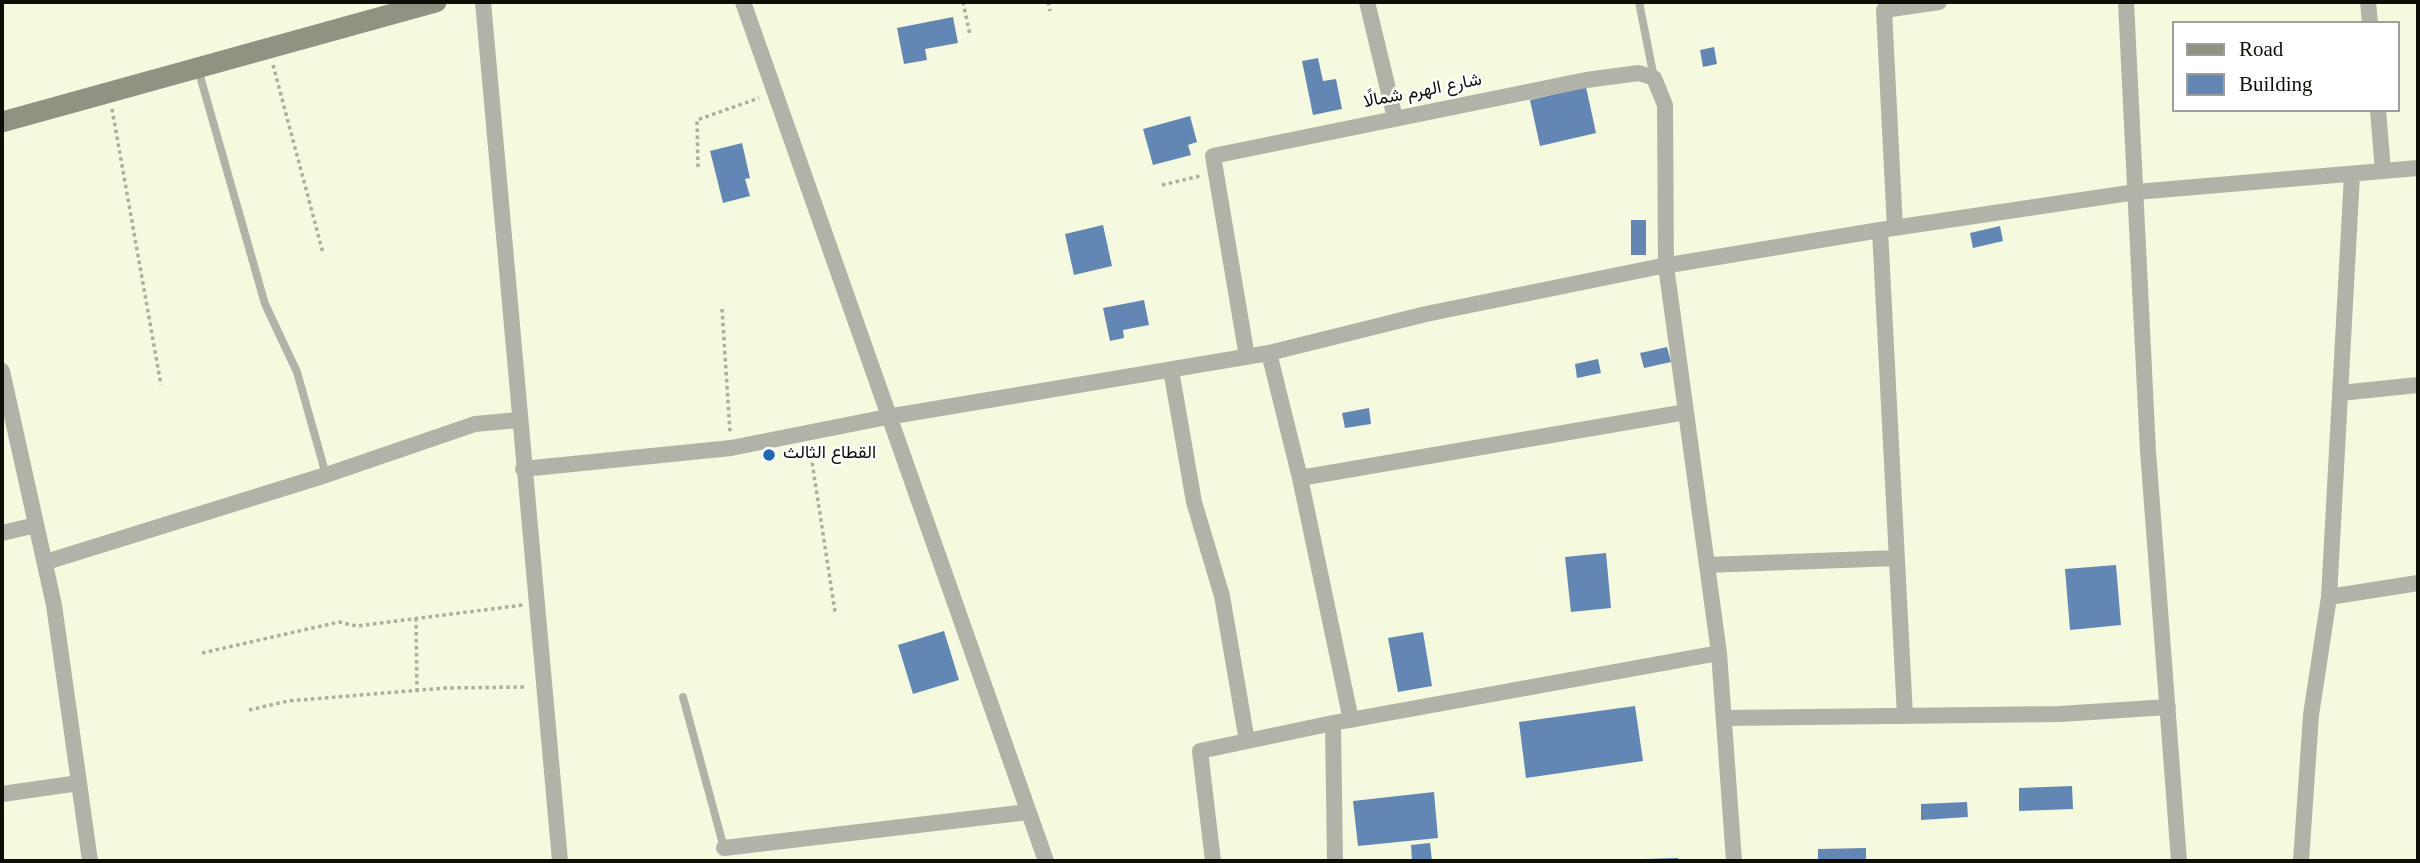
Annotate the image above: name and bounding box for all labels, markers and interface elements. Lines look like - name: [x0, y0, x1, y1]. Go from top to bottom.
- legend: [2172, 21, 2399, 112]
- text: Road: [2239, 37, 2283, 61]
- street label: شارع الهرم شمالًا: [1362, 71, 1484, 115]
- text: Building: [2239, 72, 2313, 96]
- place label: القطاع الثالث: [783, 444, 876, 466]
- marker: القطاع الثالث: [761, 447, 777, 463]

